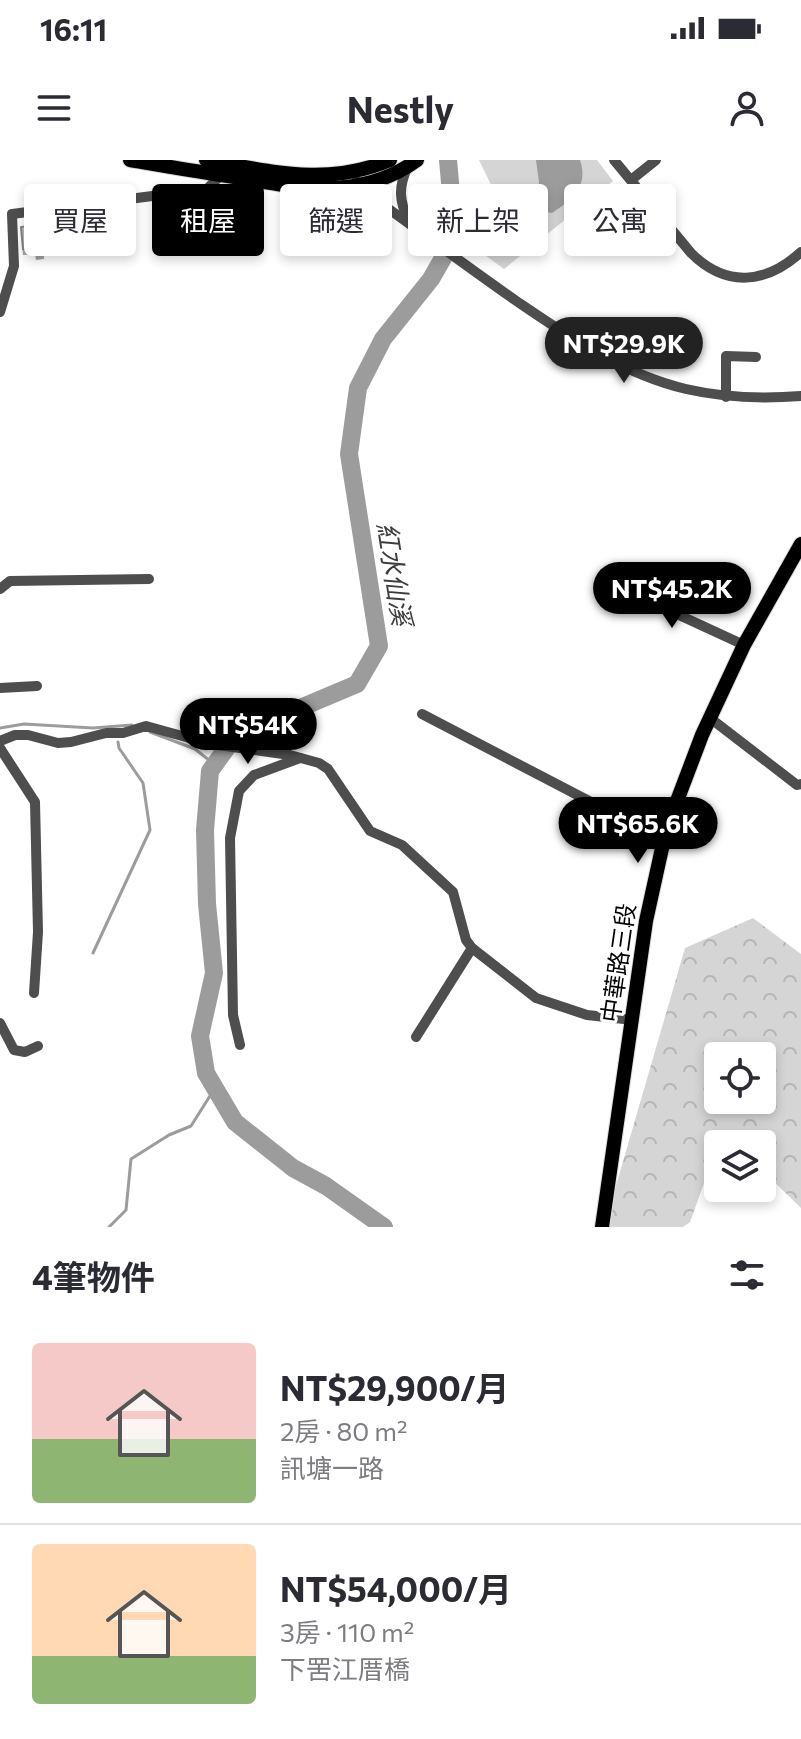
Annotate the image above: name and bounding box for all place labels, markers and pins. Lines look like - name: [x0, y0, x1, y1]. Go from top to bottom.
- pin: NT$29.9K: [541, 317, 707, 385]
- pin: NT$45.2K: [589, 562, 755, 630]
- pin: NT$54K: [183, 698, 313, 766]
- pin: NT$65.6K: [555, 797, 721, 865]

